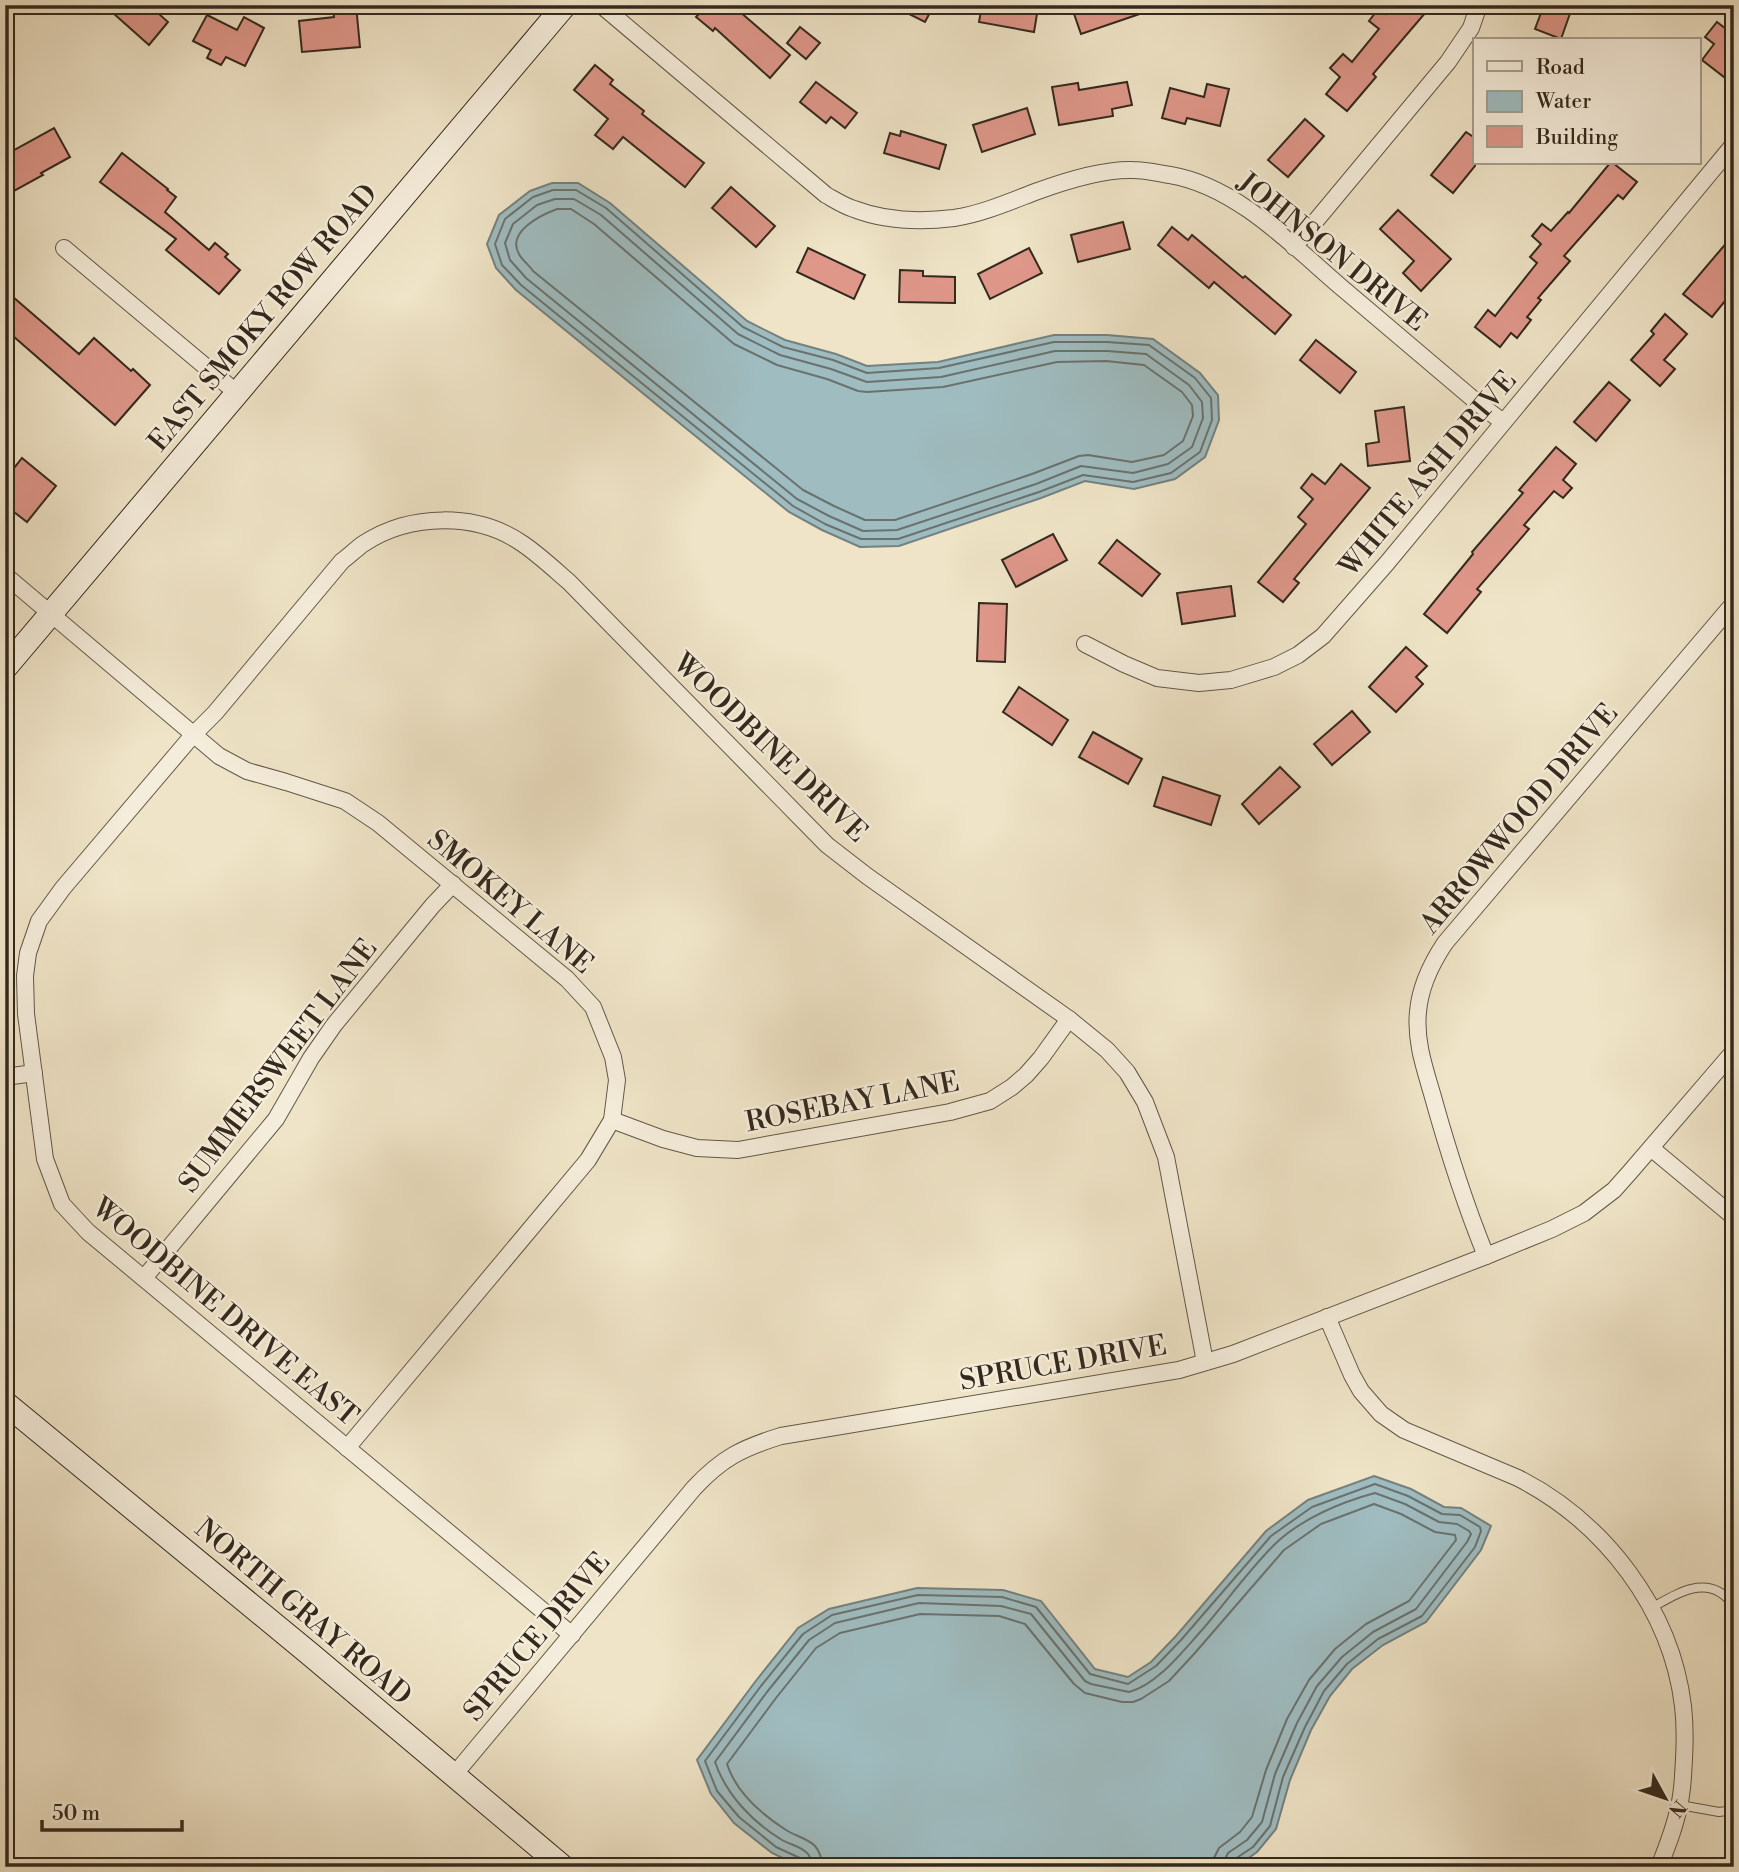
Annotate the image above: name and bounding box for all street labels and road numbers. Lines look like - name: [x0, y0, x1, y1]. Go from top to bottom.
- street label: JOHNSON DRIVE: [1230, 165, 1434, 339]
- street label: EAST SMOKY ROW ROAD: [141, 177, 385, 459]
- street label: WHITE ASH DRIVE: [1331, 364, 1524, 585]
- street label: WOODBINE DRIVE: [665, 646, 875, 850]
- street label: ARROWWOOD DRIVE: [1412, 697, 1626, 942]
- street label: SMOKEY LANE: [420, 823, 600, 982]
- street label: SUMMERSWEET LANE: [171, 932, 385, 1200]
- street label: ROSEBAY LANE: [742, 1065, 962, 1140]
- street label: WOODBINE DRIVE EAST: [84, 1190, 365, 1434]
- street label: SPRUCE DRIVE: [957, 1328, 1169, 1399]
- street label: NORTH GRAY ROAD: [187, 1511, 419, 1713]
- street label: SPRUCE DRIVE: [456, 1545, 618, 1728]

